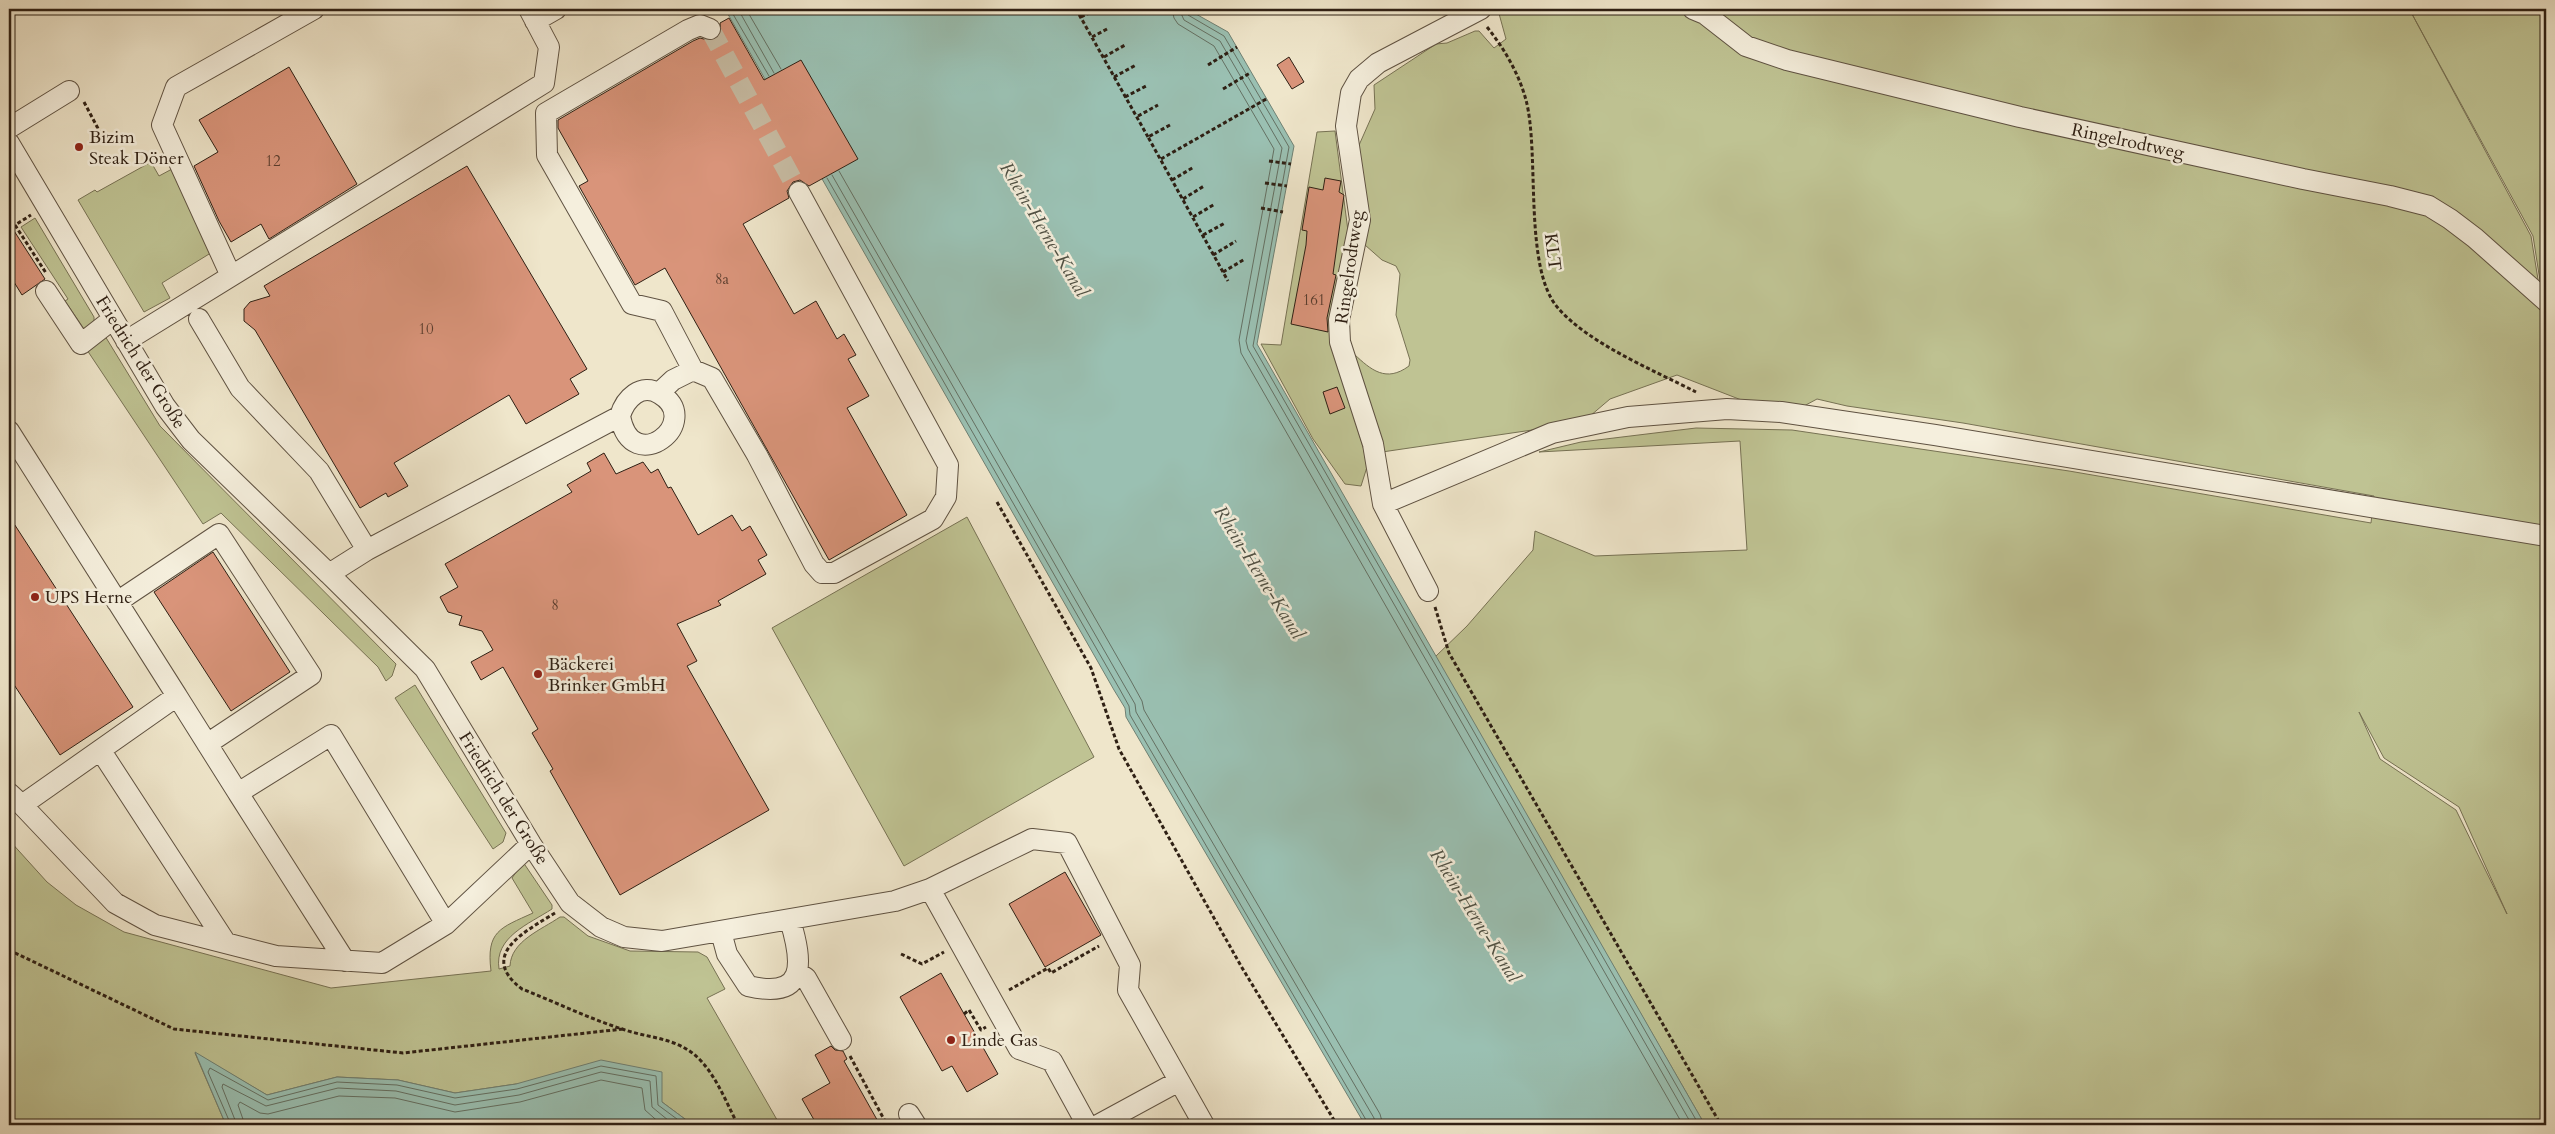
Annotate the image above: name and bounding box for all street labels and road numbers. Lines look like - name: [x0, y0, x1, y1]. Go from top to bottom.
- street label: Ringelrodtweg: [2069, 117, 2188, 166]
- street label: Ringelrodtweg: [1329, 208, 1370, 326]
- street label: KLT: [1538, 232, 1567, 272]
- street label: Friedrich der Große: [89, 291, 192, 434]
- street label: Friedrich der Große: [452, 727, 555, 870]

